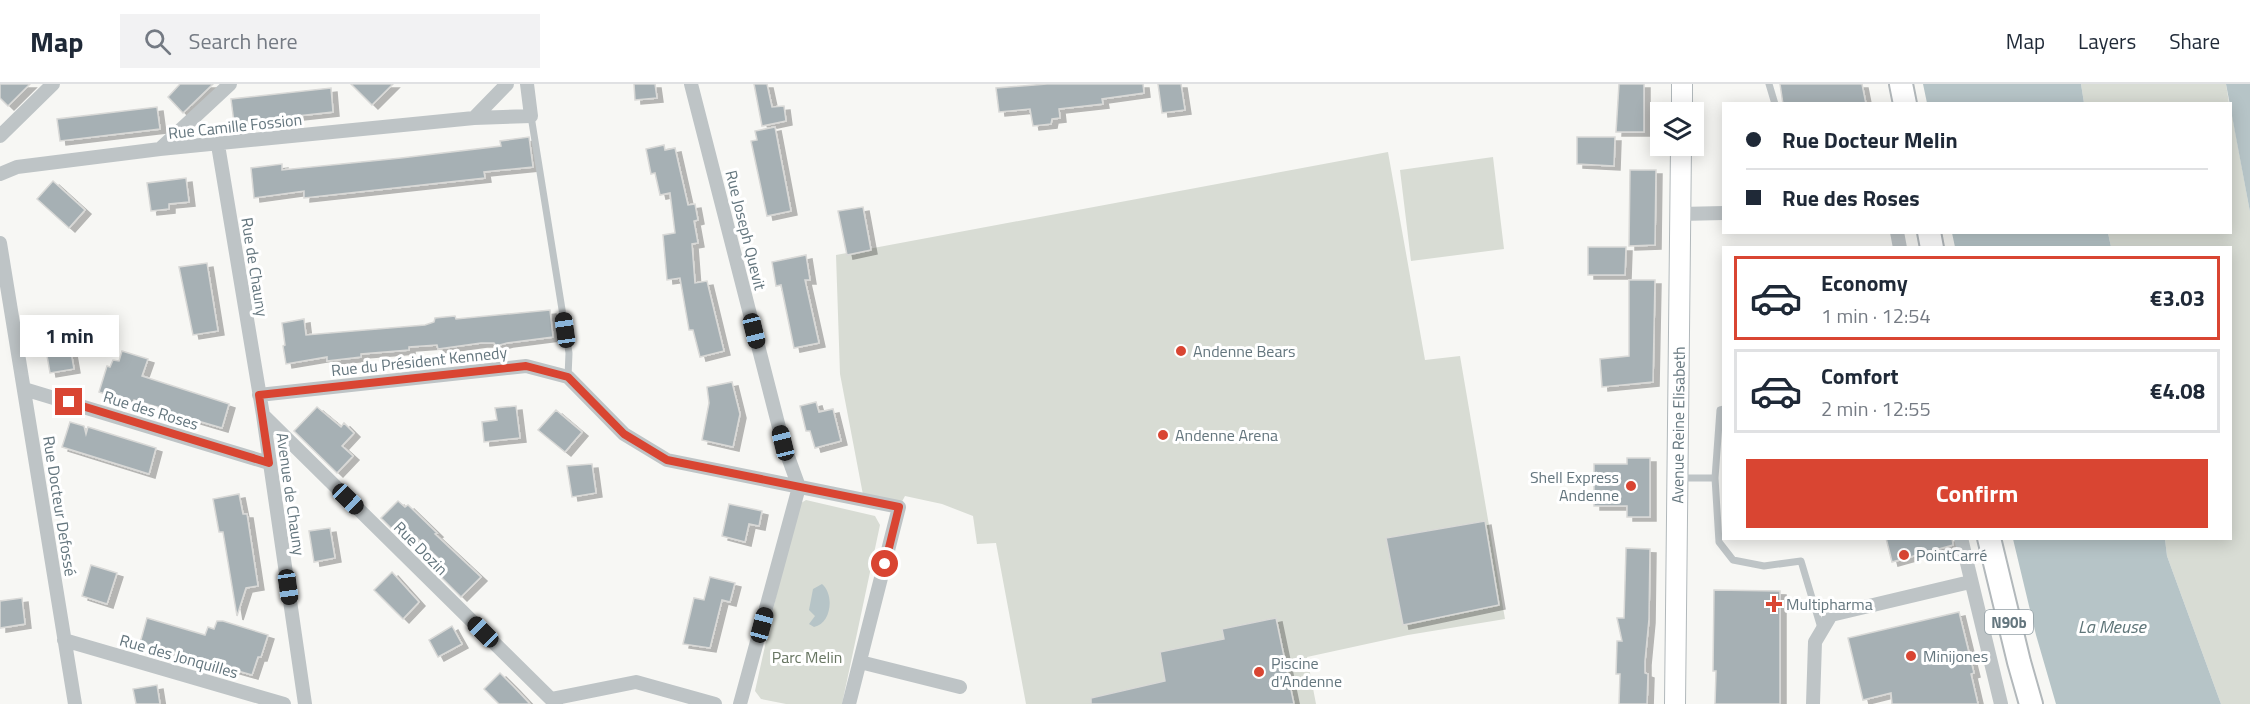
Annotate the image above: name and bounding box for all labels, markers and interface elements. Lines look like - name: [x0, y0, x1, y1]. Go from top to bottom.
- search box: [120, 14, 540, 68]
- text: Map: [30, 20, 84, 63]
- text: Search here: [189, 24, 298, 58]
- icon: search: [141, 25, 174, 58]
- text: Map: [2006, 25, 2045, 57]
- text: Layers: [2078, 25, 2136, 57]
- text: Share: [2169, 25, 2220, 57]
- map controls: [1650, 102, 1704, 156]
- button: layers: [1650, 102, 1704, 156]
- street label: Rue Camille Fossion: [167, 107, 303, 145]
- text: Rue Docteur Melin: [1782, 123, 1958, 157]
- street label: Rue Joseph Quevit: [720, 168, 773, 293]
- text: Rue des Roses: [1782, 181, 1920, 215]
- street label: Rue de Chauny: [235, 216, 275, 319]
- text: Economy: [1821, 266, 1908, 300]
- icon: car: [1749, 271, 1803, 325]
- text: €3.03: [2150, 281, 2205, 315]
- text: 1 min · 12:54: [1821, 300, 1931, 331]
- car: [554, 311, 576, 349]
- car: [741, 311, 767, 351]
- callout: 1 min: [20, 315, 118, 357]
- text: 1 min: [45, 320, 94, 351]
- place label: Andenne Bears: [1193, 339, 1295, 363]
- street label: Rue du Président Kennedy: [330, 340, 508, 382]
- marker: Andenne Bears: [1174, 344, 1188, 358]
- street label: Avenue Reine Elisabeth: [1665, 346, 1691, 504]
- text: Comfort: [1821, 359, 1899, 393]
- icon: car: [1749, 364, 1803, 418]
- text: €4.08: [2150, 374, 2205, 408]
- street label: Rue des Roses: [100, 384, 202, 436]
- route end: [55, 388, 82, 415]
- text: 2 min · 12:55: [1821, 393, 1931, 424]
- car: [770, 423, 796, 463]
- place label: Andenne Arena: [1175, 423, 1278, 447]
- marker: Andenne Arena: [1156, 428, 1170, 442]
- street label: Avenue de Chauny: [271, 431, 312, 557]
- street label: Rue Docteur Defossé: [37, 434, 83, 578]
- button: Confirm: [1746, 459, 2208, 528]
- place label: Shell Express Andenne: [1530, 465, 1619, 507]
- marker: Shell Express Andenne: [1624, 479, 1638, 493]
- car: [329, 480, 367, 518]
- street label: Rue Dozin: [388, 515, 454, 581]
- place label: PointCarré: [1916, 543, 1987, 567]
- marker: PointCarré: [1897, 548, 1911, 562]
- route start: [871, 550, 898, 577]
- car: [277, 568, 299, 606]
- place label: Multipharma: [1786, 592, 1873, 616]
- marker: Multipharma: [1767, 597, 1781, 611]
- car: [749, 605, 775, 645]
- road number: N90b: [1985, 610, 2033, 634]
- car: [464, 613, 502, 651]
- water label: La Meuse: [2078, 613, 2148, 640]
- street label: Rue des Jonquilles: [117, 628, 241, 684]
- place label: Minijones: [1923, 644, 1988, 668]
- park label: Parc Melin: [772, 645, 842, 669]
- marker: Minijones: [1904, 649, 1918, 663]
- place label: Piscine d'Andenne: [1271, 651, 1342, 693]
- marker: Piscine d'Andenne: [1252, 665, 1266, 679]

